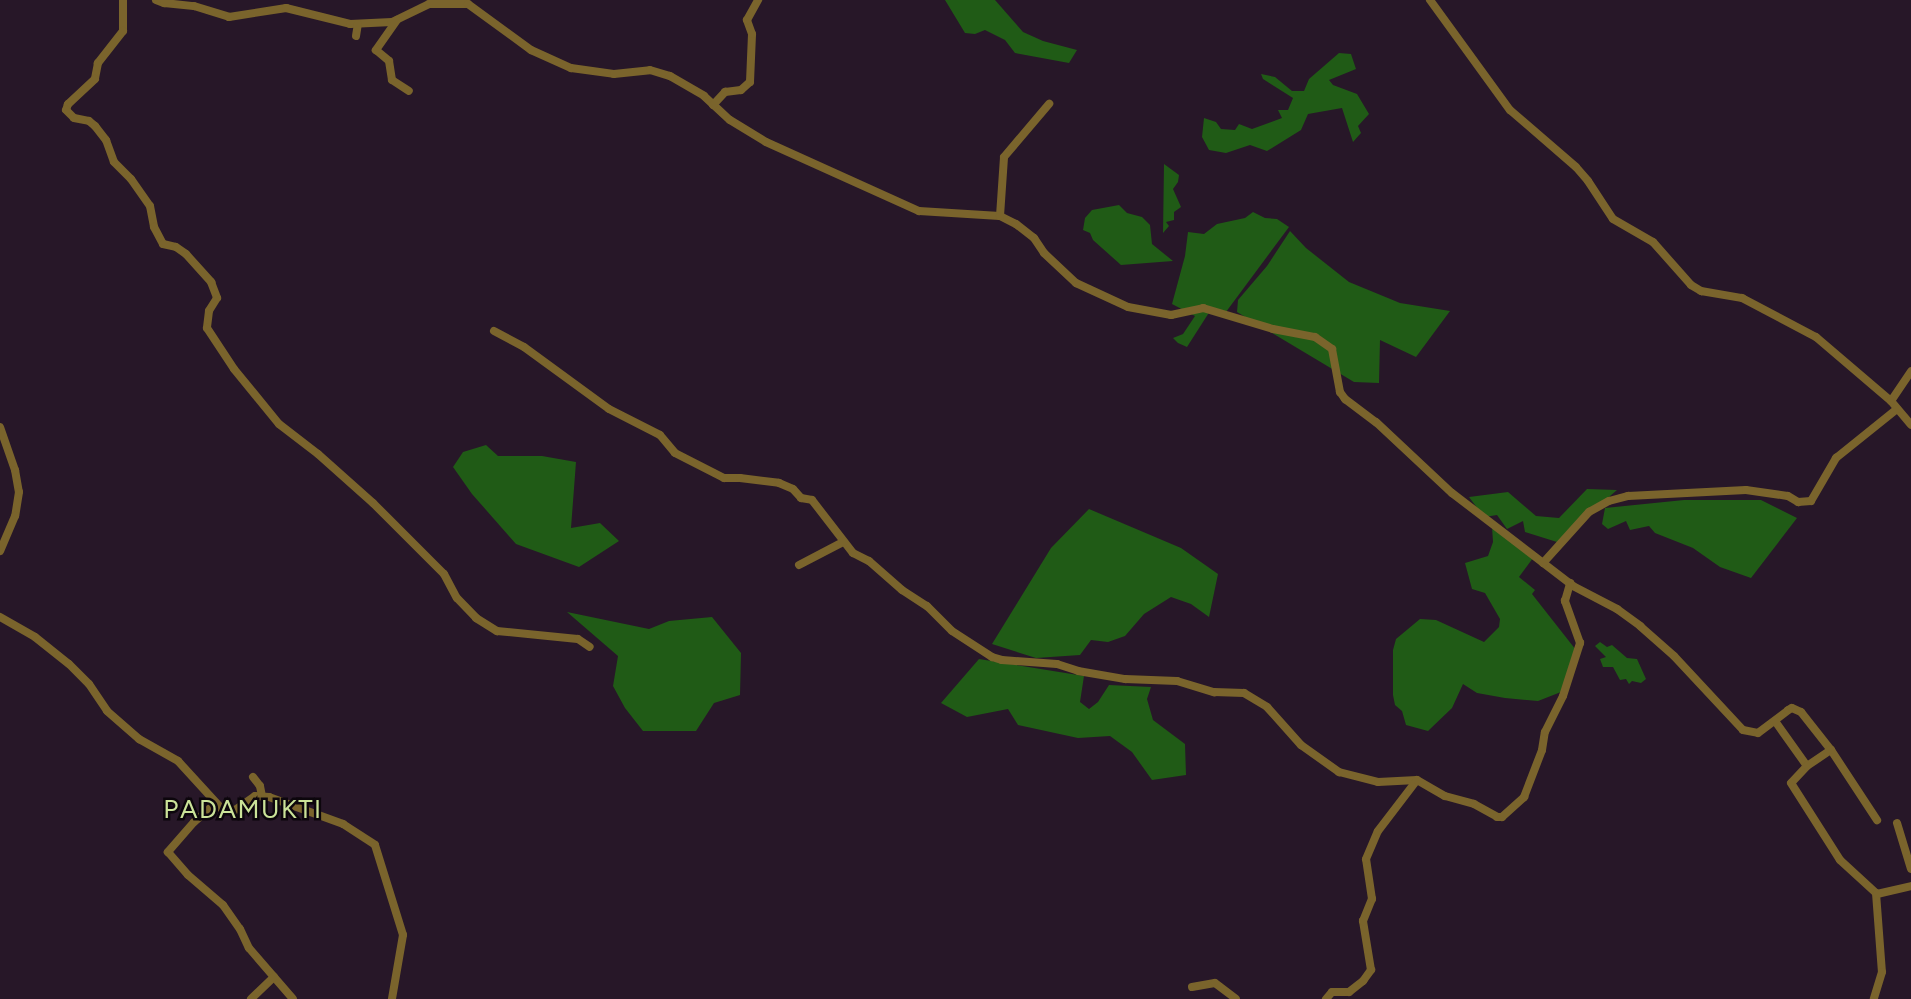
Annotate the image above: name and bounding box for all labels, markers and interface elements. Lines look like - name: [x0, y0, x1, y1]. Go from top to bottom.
- district label: PADAMUKTI: [163, 794, 323, 826]

